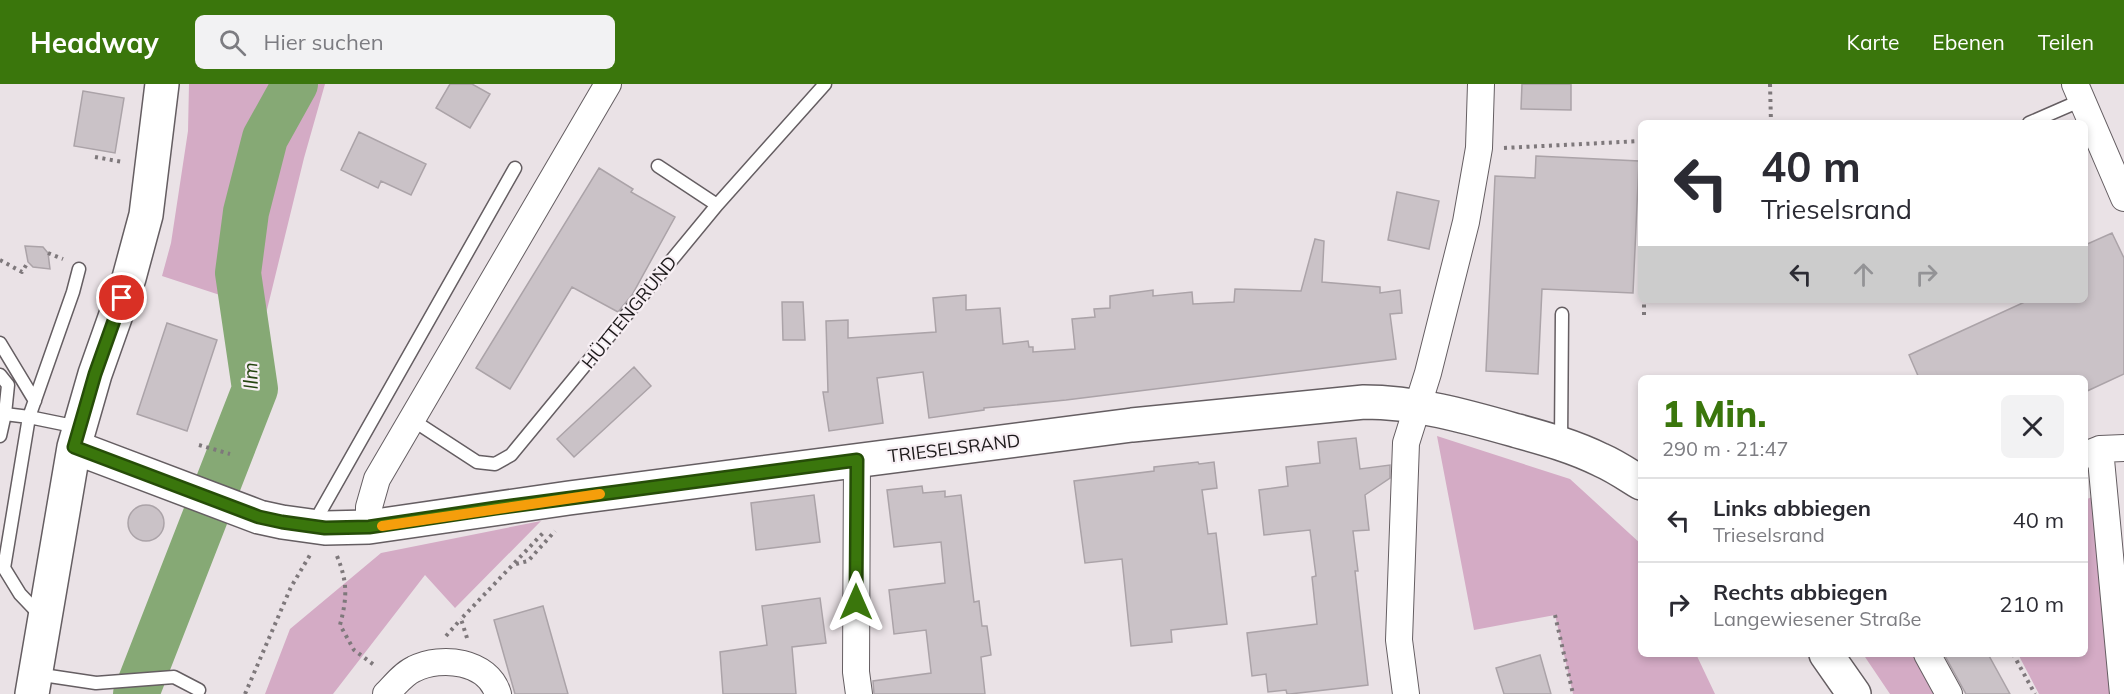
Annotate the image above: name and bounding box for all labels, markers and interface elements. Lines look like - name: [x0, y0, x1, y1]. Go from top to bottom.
- search box: [195, 15, 615, 69]
- text: Headway: [30, 25, 159, 60]
- icon: search: [216, 26, 249, 59]
- text: Hier suchen: [264, 28, 384, 56]
- text: Karte: [1847, 29, 1899, 55]
- text: Ebenen: [1932, 29, 2005, 55]
- text: Teilen: [2038, 29, 2094, 55]
- text: 40 m: [1761, 140, 1861, 193]
- icon: left: [1662, 144, 1740, 222]
- text: Trieselsrand: [1761, 192, 1912, 226]
- street label: HÜTTENGRUND: [576, 251, 682, 373]
- icon: left: [1784, 258, 1817, 291]
- icon: ahead: [1847, 258, 1880, 291]
- icon: right: [1910, 258, 1943, 291]
- pin: [96, 272, 147, 323]
- icon: arrive: [105, 281, 138, 314]
- water label: Ilm: [237, 362, 263, 390]
- text: 1 Min.: [1662, 391, 1767, 436]
- button: close: [2001, 395, 2064, 458]
- street label: TRIESELSRAND: [886, 428, 1022, 468]
- text: 290 m · 21:47: [1662, 436, 1788, 461]
- text: Links abbiegen: [1713, 494, 1871, 522]
- icon: left: [1662, 504, 1695, 537]
- text: 40 m: [2013, 506, 2064, 534]
- text: Trieselsrand: [1713, 522, 1825, 547]
- position arrow: [824, 570, 888, 634]
- text: Rechts abbiegen: [1713, 578, 1888, 606]
- icon: right: [1662, 588, 1695, 621]
- text: 210 m: [1999, 590, 2064, 618]
- text: Langewiesener Straße: [1713, 606, 1921, 631]

